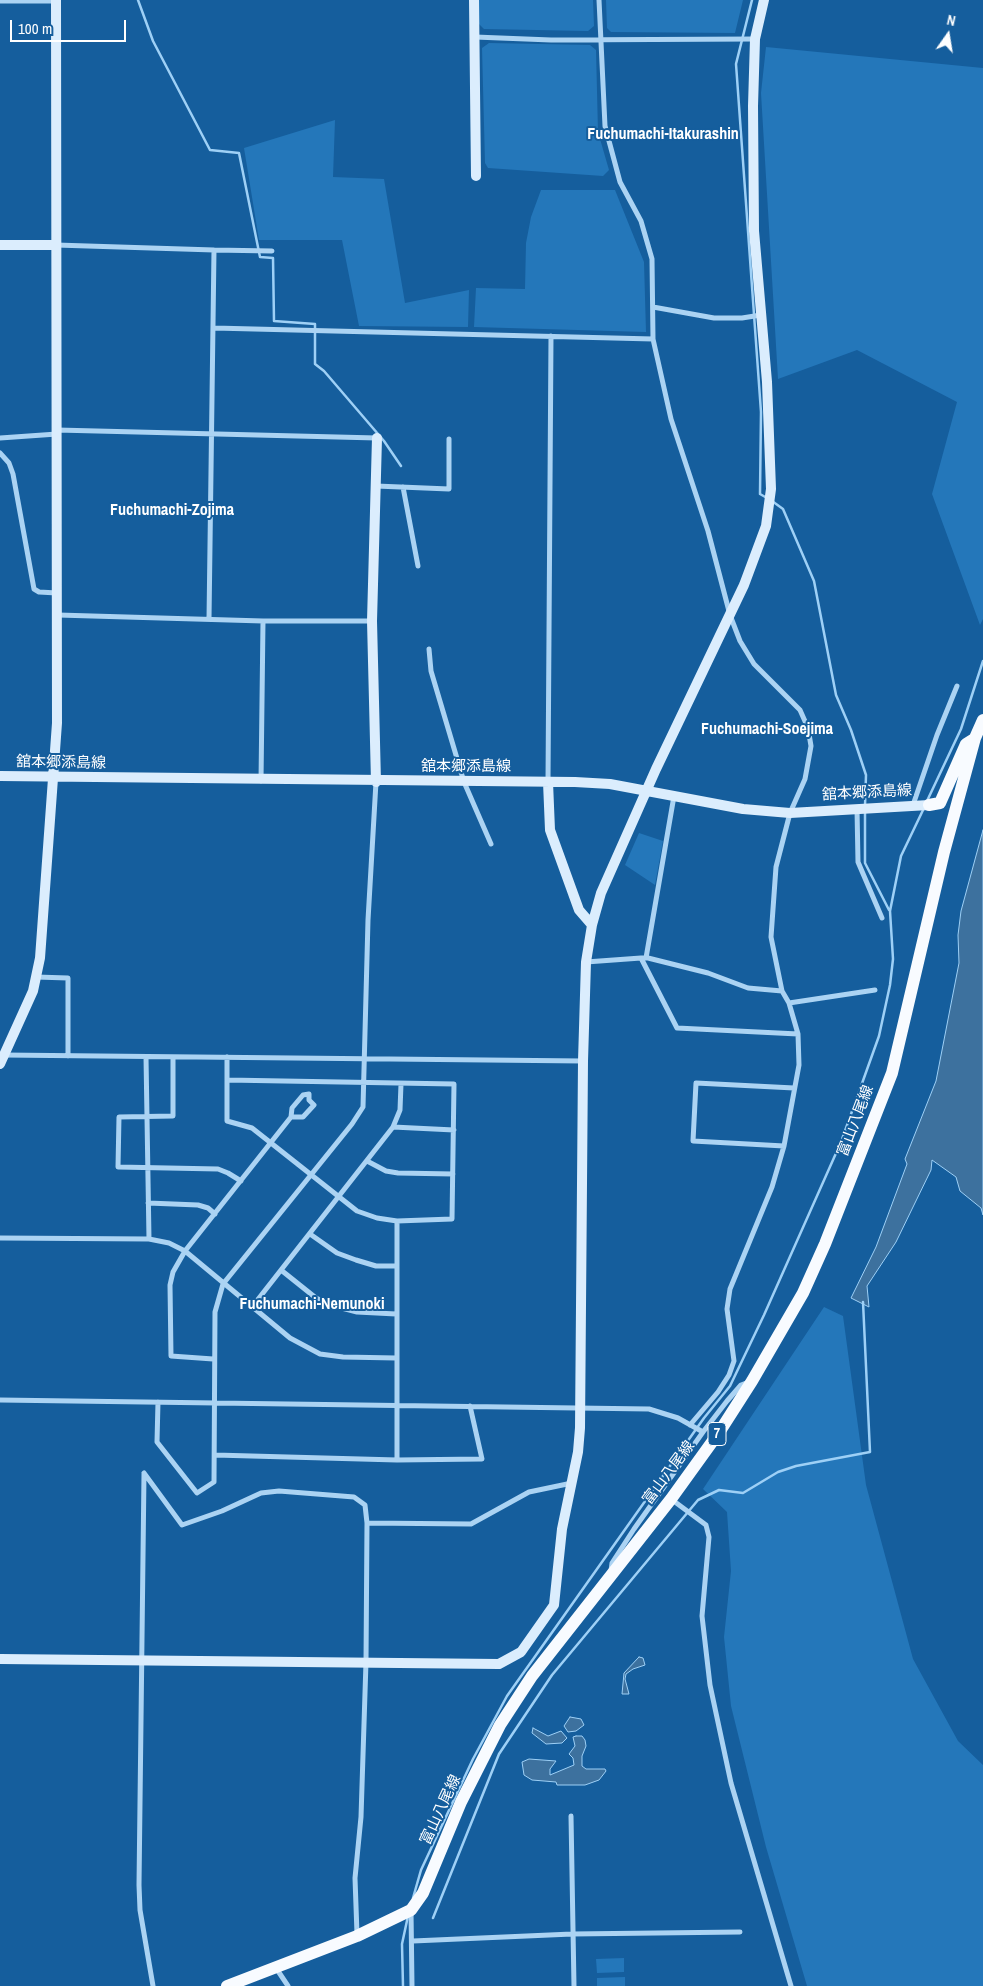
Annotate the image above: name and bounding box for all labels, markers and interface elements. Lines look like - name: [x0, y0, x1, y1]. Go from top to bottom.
- scale bar: [12, 10, 129, 42]
- north arrow: [923, 10, 973, 60]
- text: N: [945, 11, 957, 30]
- text: 100 m: [18, 18, 52, 39]
- district label: Fuchumachi-Itakurashin: [587, 125, 739, 145]
- district label: Fuchumachi-Zojima: [110, 501, 234, 521]
- district label: Fuchumachi-Soejima: [701, 720, 833, 740]
- street label: 舘本郷添島線: [16, 753, 106, 773]
- street label: 舘本郷添島線: [421, 758, 511, 776]
- street label: 舘本郷添島線: [822, 782, 912, 804]
- street label: 富山八尾線: [834, 1083, 878, 1159]
- district label: Fuchumachi-Nemunoki: [239, 1295, 385, 1315]
- road number: 7: [708, 1422, 726, 1446]
- street label: 富山八尾線: [639, 1438, 699, 1508]
- street label: 富山八尾線: [417, 1772, 465, 1848]

